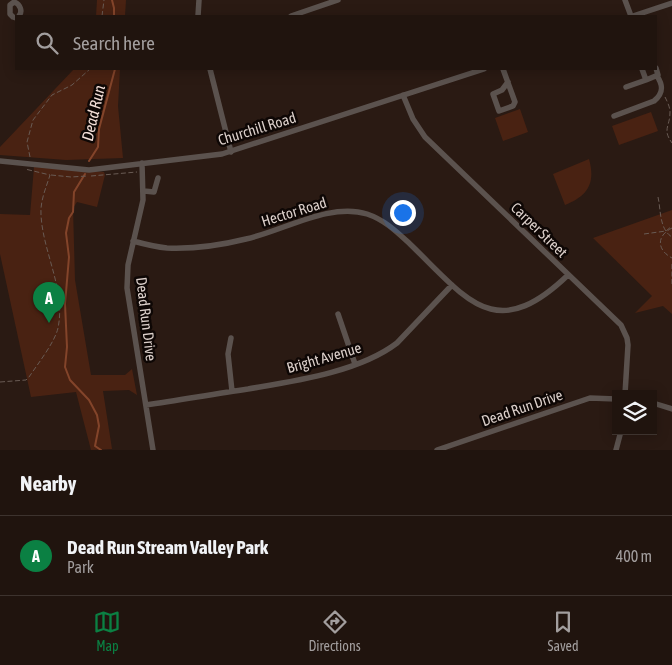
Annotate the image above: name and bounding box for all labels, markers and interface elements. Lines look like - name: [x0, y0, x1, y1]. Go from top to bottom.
- search box: [15, 15, 657, 70]
- icon: search: [33, 29, 61, 57]
- text: Search here: [73, 32, 155, 54]
- water label: Dead Run: [78, 83, 108, 143]
- street label: Churchill Road: [216, 109, 298, 148]
- street label: Hector Road: [259, 194, 329, 229]
- street label: Carper Street: [508, 199, 571, 261]
- your location: [390, 200, 416, 226]
- street label: Dead Run Drive: [133, 276, 160, 362]
- pin: A: [33, 282, 65, 323]
- street label: Bright Avenue: [285, 339, 363, 376]
- street label: Dead Run Drive: [479, 386, 565, 429]
- map controls: [612, 390, 657, 435]
- button: layers: [612, 390, 657, 435]
- text: Nearby: [20, 471, 76, 495]
- text: Dead Run Stream Valley Park: [67, 536, 268, 558]
- text: A: [32, 547, 40, 565]
- text: 400 m: [616, 547, 652, 565]
- text: Park: [67, 558, 94, 576]
- tab: Map: [93, 608, 121, 654]
- tab: Directions: [308, 608, 361, 654]
- tab: Saved: [548, 608, 579, 654]

